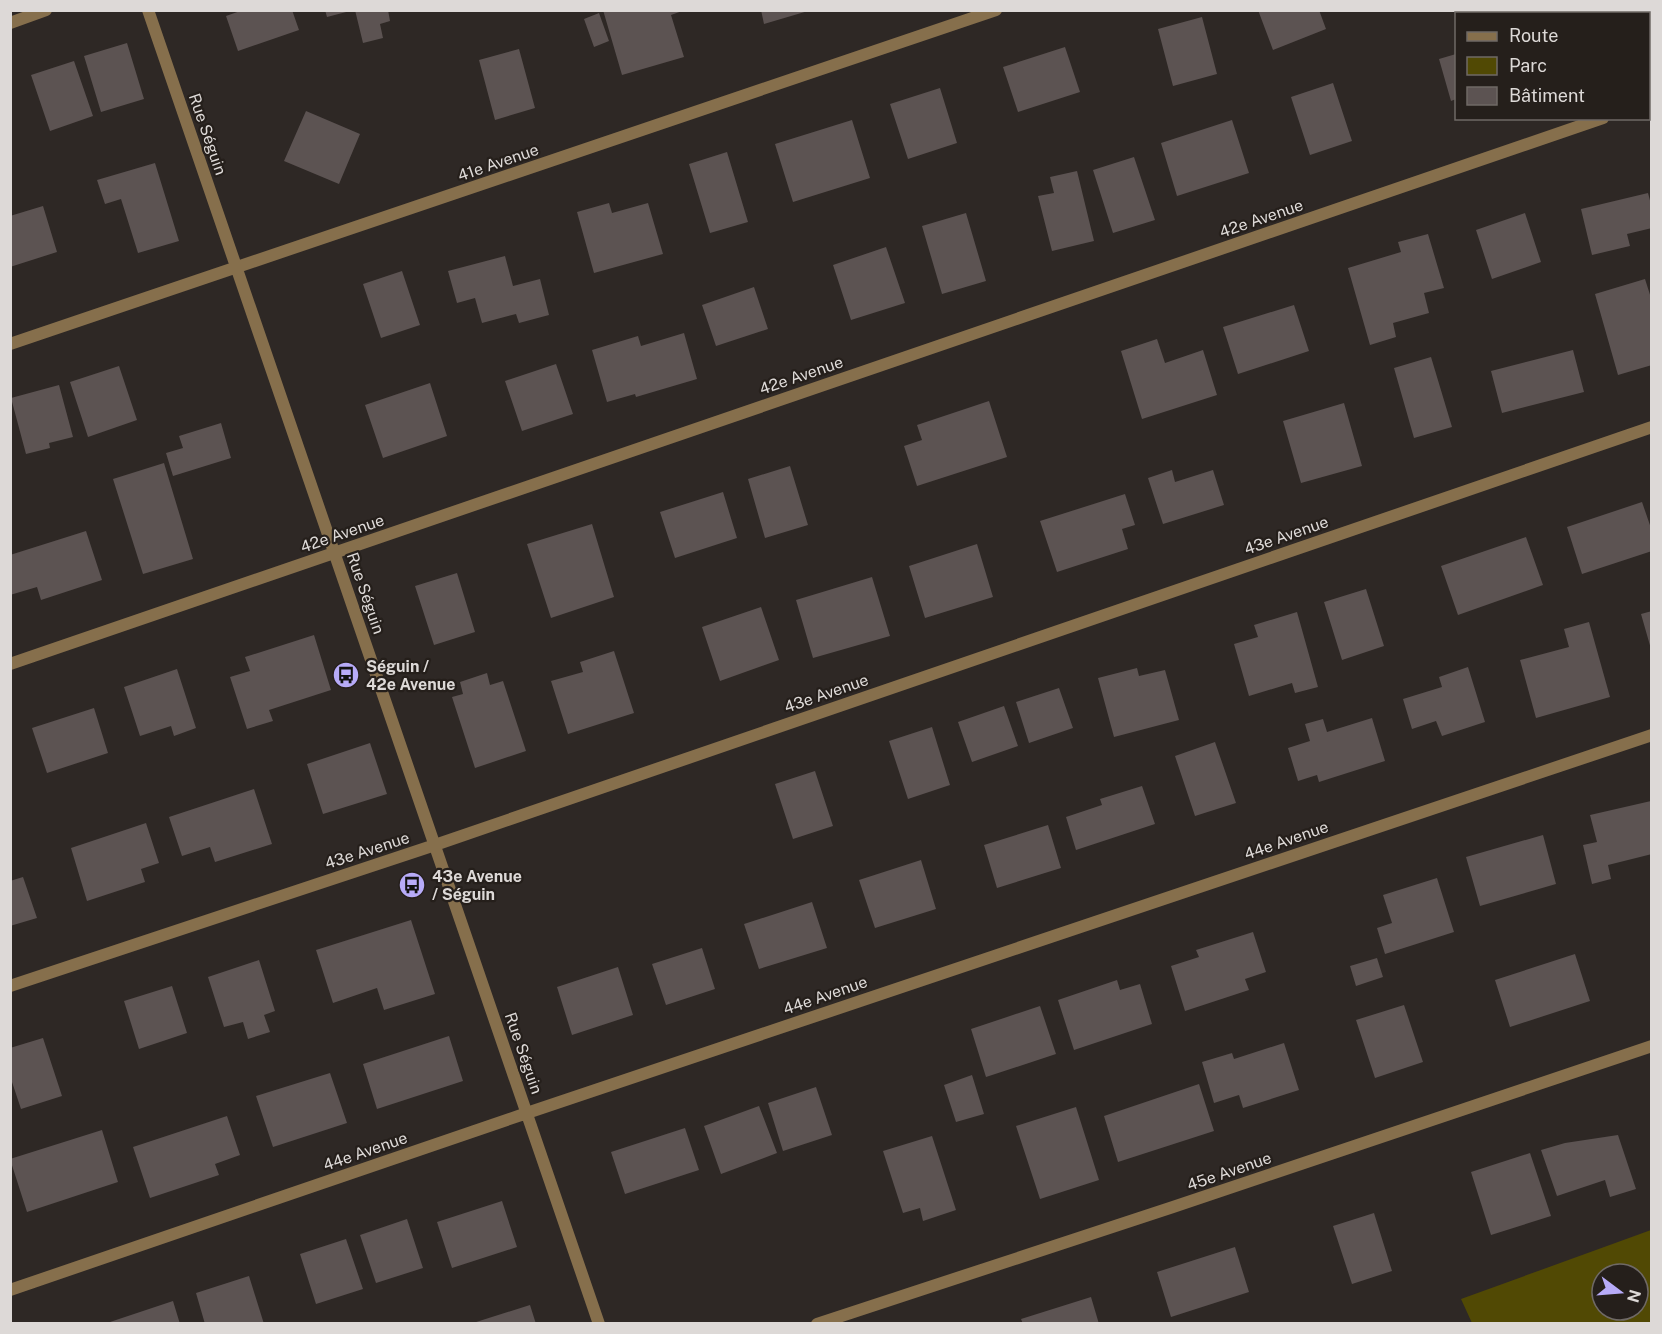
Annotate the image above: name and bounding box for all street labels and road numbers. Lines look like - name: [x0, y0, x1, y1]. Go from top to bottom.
- street label: Rue Séguin: [185, 91, 230, 177]
- street label: 41e Avenue: [455, 140, 541, 185]
- street label: 42e Avenue: [1217, 195, 1306, 242]
- street label: 42e Avenue: [757, 352, 846, 399]
- street label: 42e Avenue: [298, 510, 387, 557]
- street label: 43e Avenue: [1241, 512, 1331, 559]
- street label: Rue Séguin: [343, 550, 388, 636]
- street label: 43e Avenue: [781, 670, 871, 717]
- street label: 44e Avenue: [1242, 817, 1331, 864]
- street label: 43e Avenue: [322, 828, 412, 873]
- street label: 44e Avenue: [781, 972, 870, 1019]
- street label: Rue Séguin: [501, 1010, 546, 1096]
- street label: 44e Avenue: [321, 1128, 410, 1175]
- street label: 45e Avenue: [1184, 1148, 1274, 1195]

